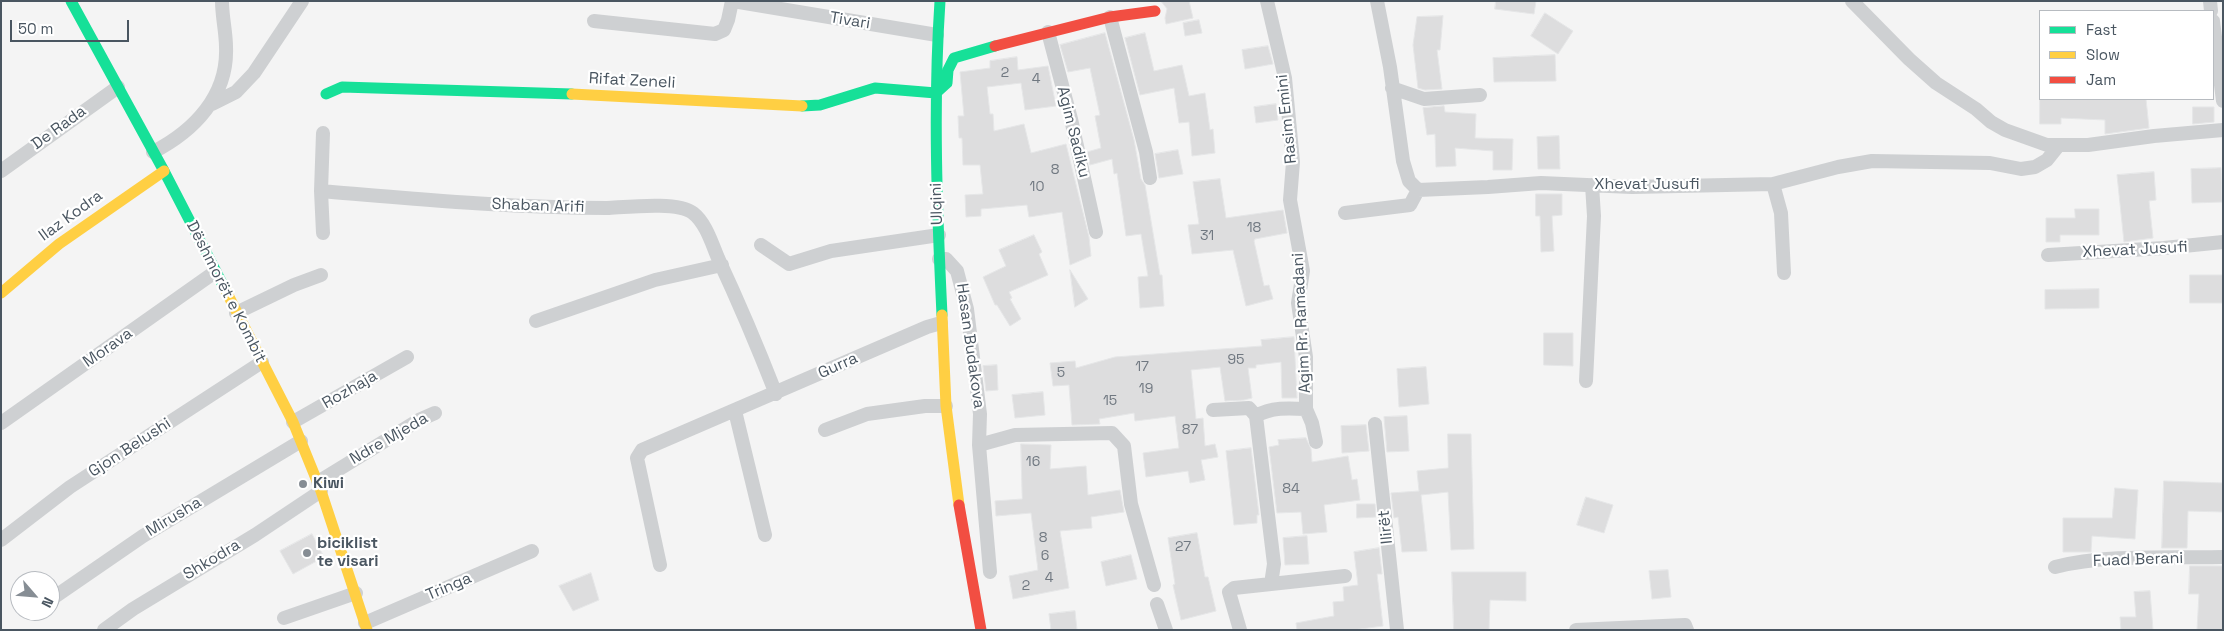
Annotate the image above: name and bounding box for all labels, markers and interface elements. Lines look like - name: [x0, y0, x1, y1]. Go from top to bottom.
- street label: Tivari: [828, 8, 872, 34]
- scale bar: [12, 10, 131, 42]
- legend: [2039, 10, 2214, 100]
- text: 50 m: [18, 19, 53, 38]
- text: Fast: [2086, 20, 2117, 39]
- text: Slow: [2086, 45, 2120, 64]
- house number: 2: [1001, 65, 1009, 81]
- street label: Rifat Zeneli: [588, 69, 676, 93]
- text: Jam: [2086, 70, 2116, 89]
- house number: 4: [1032, 71, 1040, 87]
- street label: Rasim Emini: [1273, 73, 1301, 165]
- street label: Agim Sadiku: [1052, 84, 1094, 180]
- street label: De Rada: [28, 102, 90, 154]
- house number: 8: [1051, 162, 1059, 178]
- street label: Xhevat Jusufi: [1594, 175, 1700, 195]
- house number: 10: [1030, 179, 1044, 195]
- street label: Ulqini: [927, 182, 947, 226]
- street label: Ilaz Kodra: [35, 186, 107, 246]
- street label: Shaban Arifi: [491, 195, 585, 217]
- street label: Dëshmorët e Kombit: [182, 218, 270, 366]
- house number: 18: [1247, 220, 1261, 236]
- house number: 31: [1200, 228, 1214, 244]
- street label: Xhevat Jusufi: [2082, 238, 2188, 262]
- street label: Agim Rr. Ramadani: [1289, 252, 1315, 394]
- street label: Hasan Budakova: [952, 282, 988, 410]
- street label: Morava: [80, 324, 136, 372]
- street label: Gurra: [815, 349, 861, 383]
- house number: 95: [1228, 352, 1244, 368]
- house number: 17: [1135, 359, 1149, 375]
- house number: 5: [1057, 365, 1065, 381]
- street label: Rozhaja: [319, 367, 381, 413]
- house number: 19: [1139, 381, 1153, 397]
- house number: 15: [1103, 393, 1117, 409]
- street label: Ndre Mjeda: [347, 409, 431, 469]
- street label: Gjon Belushi: [85, 414, 175, 482]
- house number: 87: [1182, 422, 1198, 438]
- house number: 16: [1026, 454, 1040, 470]
- place label: Kiwi: [313, 474, 344, 494]
- marker: Kiwi: [297, 478, 309, 490]
- house number: 84: [1282, 481, 1300, 497]
- street label: Mirusha: [143, 493, 205, 541]
- street label: Ilirët: [1375, 509, 1397, 545]
- house number: 8: [1039, 530, 1047, 546]
- place label: biciklist te visari: [317, 534, 378, 572]
- street label: Shkodra: [180, 536, 244, 584]
- house number: 27: [1175, 539, 1191, 555]
- marker: biciklist te visari: [301, 547, 313, 559]
- house number: 6: [1041, 548, 1049, 564]
- street label: Fuad Berani: [2092, 549, 2184, 571]
- street label: Tringa: [423, 569, 475, 605]
- house number: 4: [1045, 570, 1053, 586]
- north arrow: [10, 571, 60, 621]
- house number: 2: [1022, 578, 1030, 594]
- text: N: [37, 594, 58, 611]

